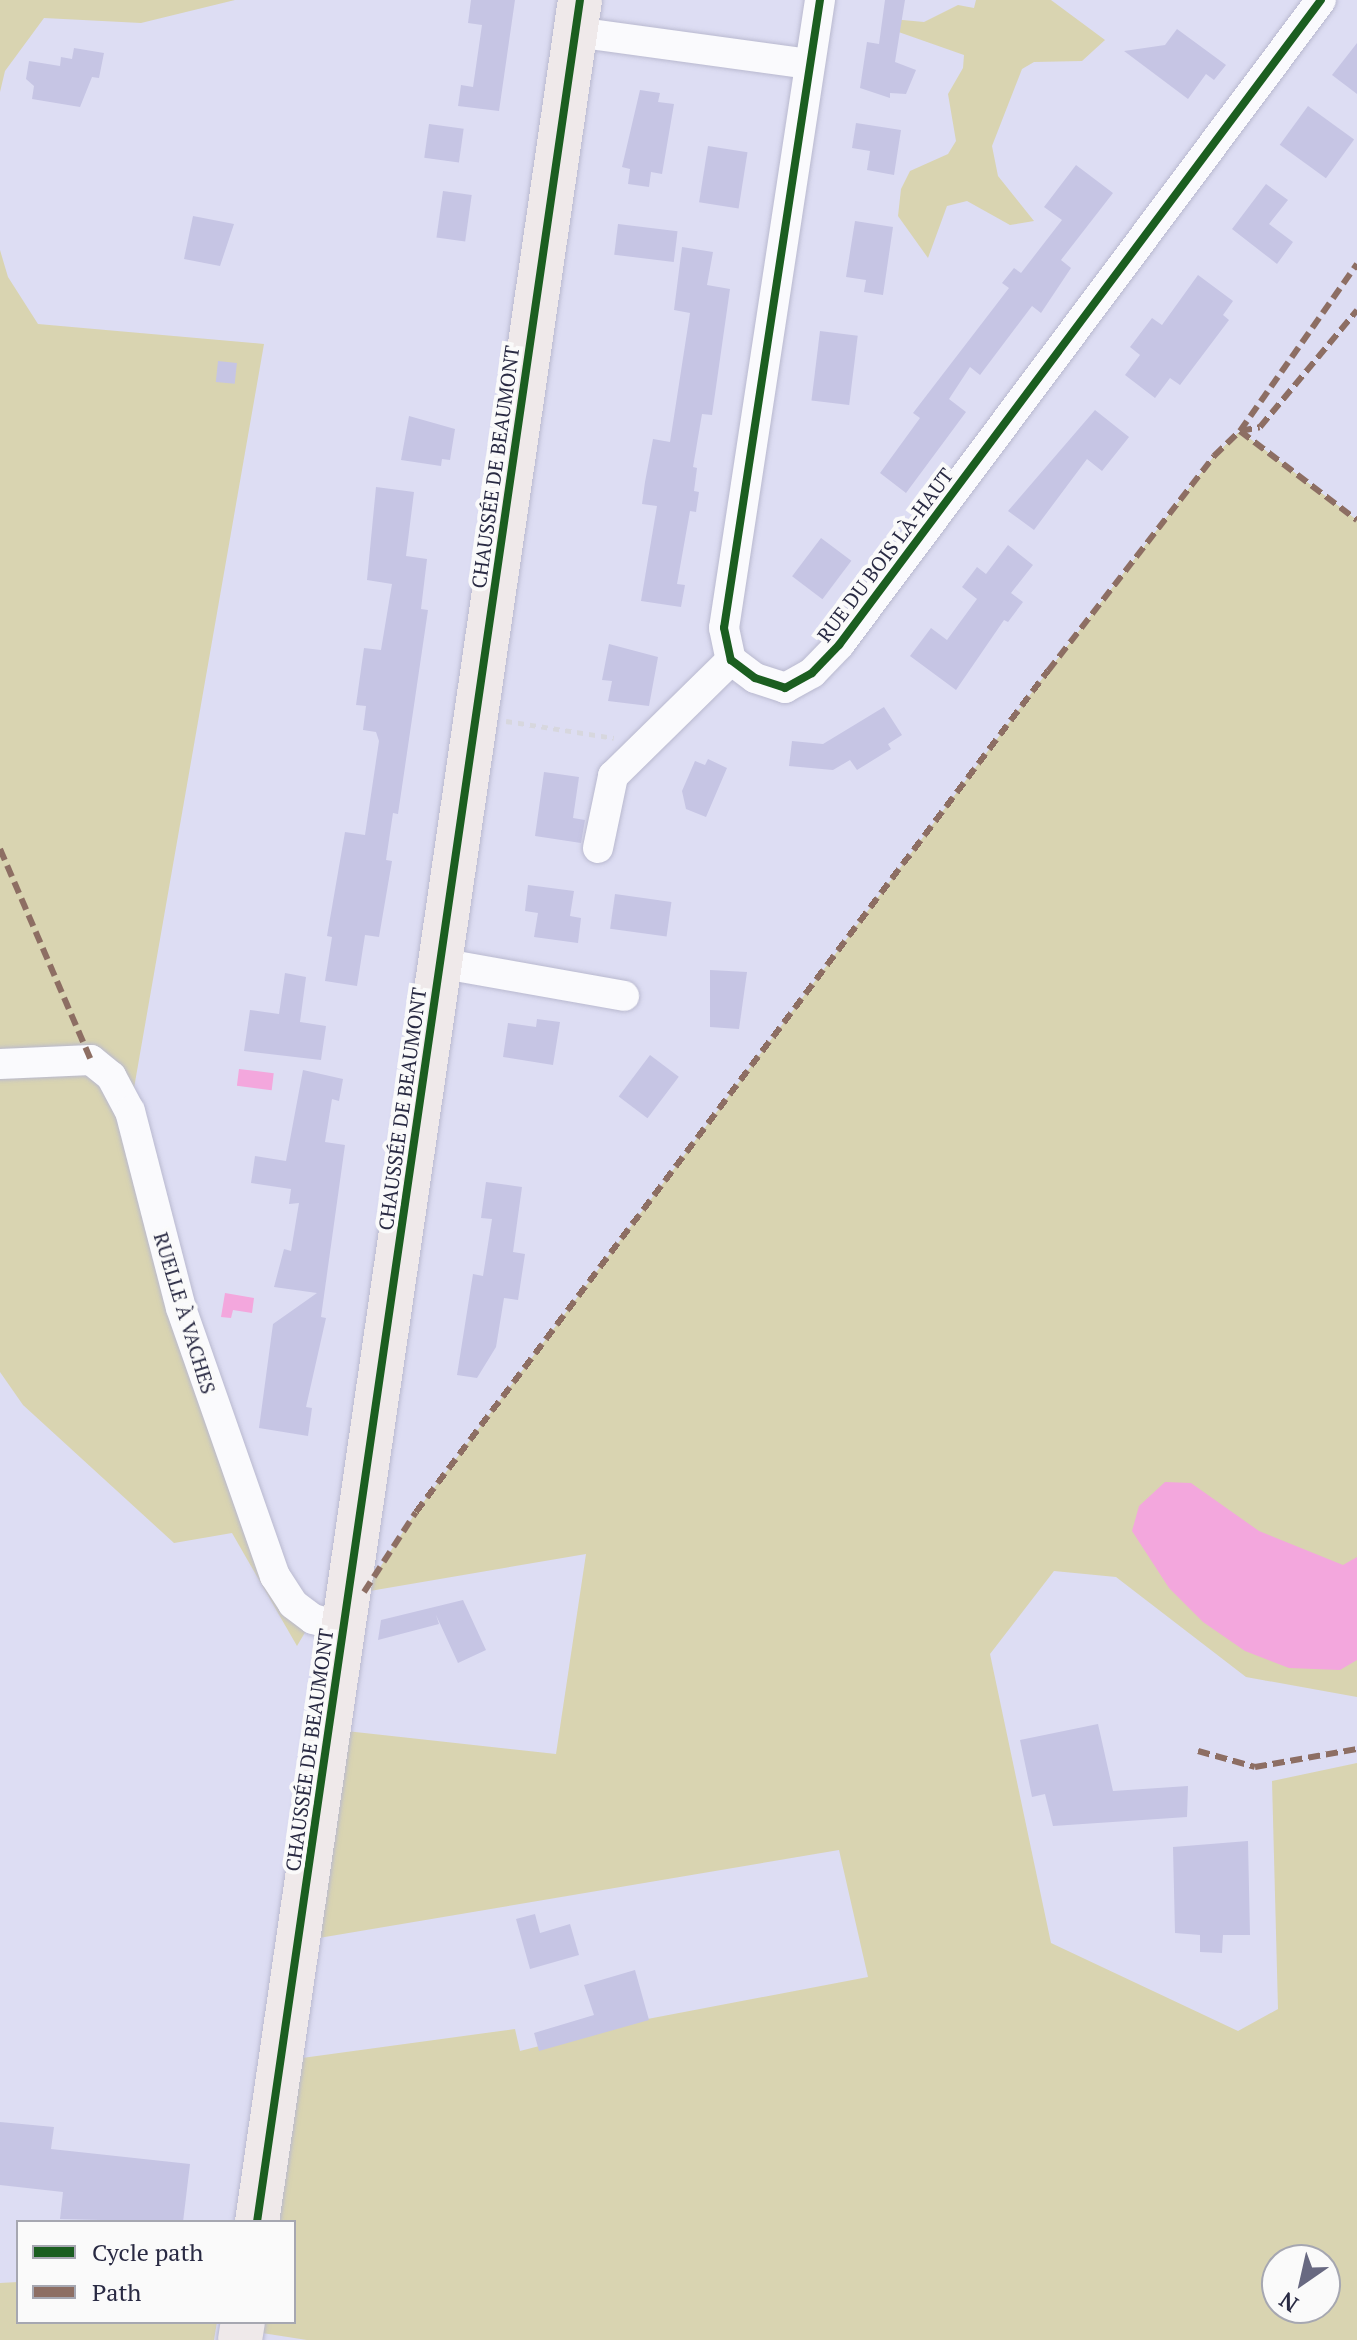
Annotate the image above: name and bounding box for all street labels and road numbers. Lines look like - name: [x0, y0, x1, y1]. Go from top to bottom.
- street label: CHAUSSÉE DE BEAUMONT: [466, 344, 524, 590]
- street label: RUE DU BOIS LÀ-HAUT: [812, 463, 958, 647]
- street label: CHAUSSÉE DE BEAUMONT: [373, 986, 431, 1232]
- street label: RUELLE À VACHES: [149, 1229, 221, 1397]
- street label: CHAUSSÉE DE BEAUMONT: [280, 1627, 338, 1873]

